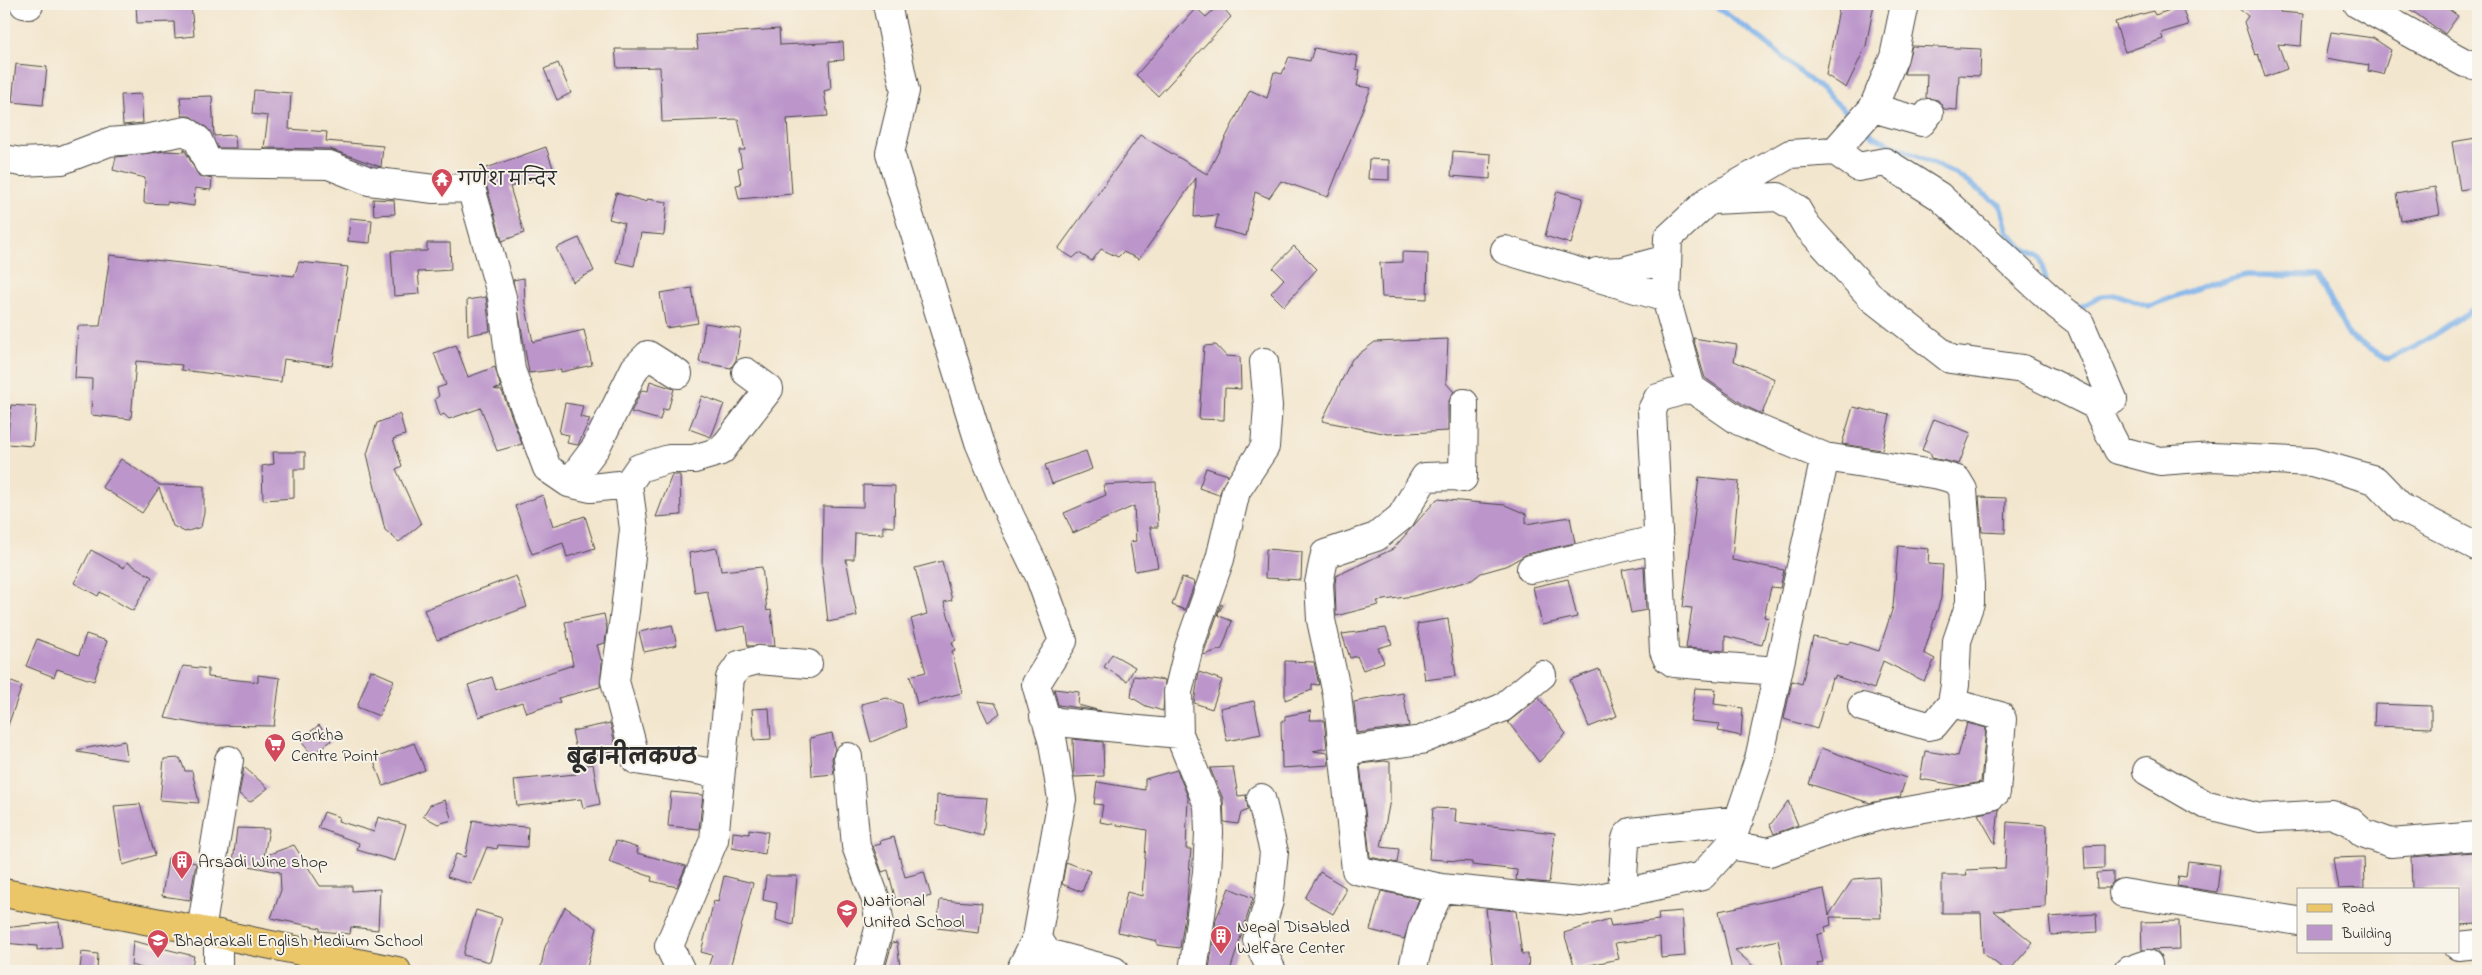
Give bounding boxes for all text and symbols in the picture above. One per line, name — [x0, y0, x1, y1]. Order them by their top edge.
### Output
place label: गणेश मन्दिर — [457, 163, 558, 194]
temple icon: गणेश मन्दिर — [430, 167, 454, 198]
place label: Gorkha Centre Point — [291, 723, 379, 770]
supermarket icon: Gorkha Centre Point — [263, 732, 287, 763]
district label: बूढानीलकण्ठ — [567, 739, 698, 775]
building icon: Arsadi Wine shop — [170, 849, 194, 880]
place label: Arsadi Wine shop — [198, 850, 328, 876]
legend — [2297, 888, 2460, 952]
place label: National United School — [863, 889, 965, 936]
text: Road — [2342, 897, 2375, 919]
school or university icon: National United School — [835, 898, 859, 929]
place label: Nepal Disabled Welfare Center — [1237, 915, 1350, 962]
text: Building — [2341, 923, 2391, 946]
building icon: Nepal Disabled Welfare Center — [1209, 924, 1233, 955]
school or university icon: Bhadrakali English Medium School — [146, 928, 170, 959]
place label: Bhadrakali English Medium School — [173, 929, 423, 956]

